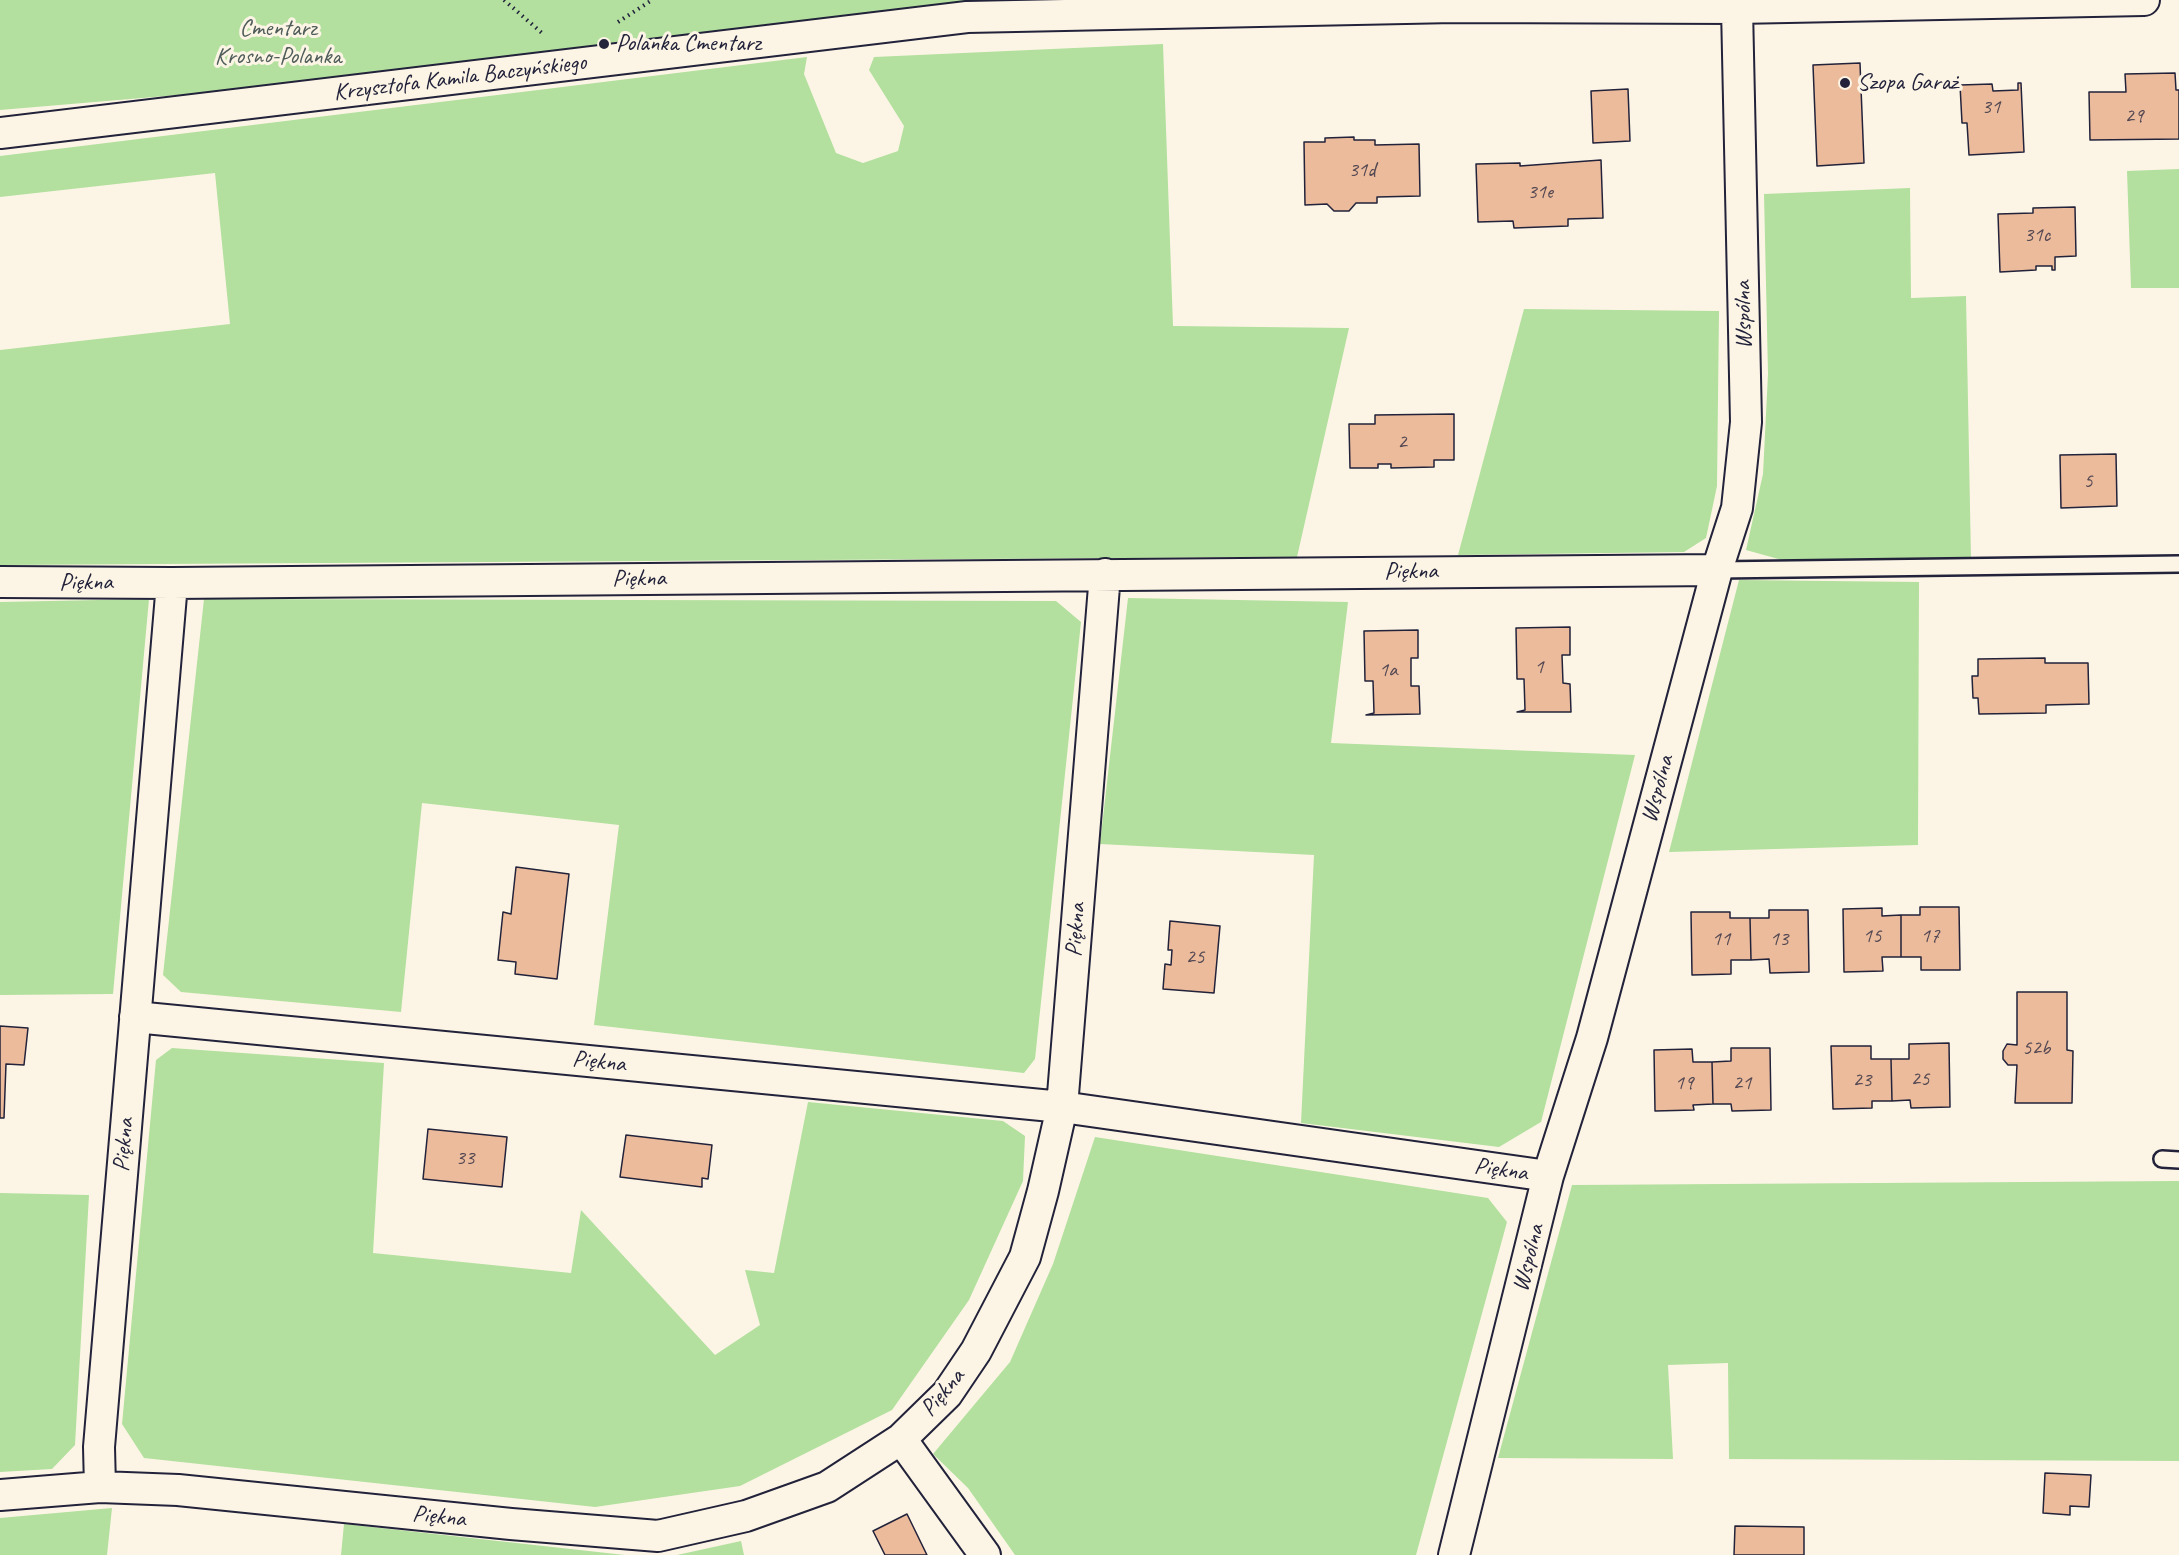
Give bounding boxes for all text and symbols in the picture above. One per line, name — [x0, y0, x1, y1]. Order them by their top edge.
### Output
park label: Cmentarz Krosno-Polanka — [215, 15, 341, 71]
place label: Polanka Cmentarz — [616, 30, 761, 58]
marker: Polanka Cmentarz — [597, 37, 611, 51]
street label: Krzysztofa Kamila Baczyńskiego — [332, 48, 588, 108]
place label: Szopa Garaż — [1857, 69, 1958, 97]
marker: Szopa Garaż — [1838, 76, 1852, 90]
house number: 31 — [1982, 94, 2000, 120]
house number: 29 — [2125, 103, 2143, 129]
house number: 31d — [1348, 157, 1376, 183]
house number: 31e — [1527, 179, 1553, 205]
house number: 31c — [2024, 222, 2050, 248]
street label: Wspólna — [1729, 281, 1759, 349]
house number: 2 — [1397, 429, 1407, 455]
house number: 5 — [2083, 468, 2093, 494]
street label: Piękna — [1384, 558, 1438, 586]
street label: Piękna — [612, 564, 666, 594]
street label: Piękna — [59, 569, 113, 597]
house number: 1 — [1534, 654, 1544, 680]
house number: 1a — [1379, 657, 1397, 683]
street label: Wspólna — [1635, 752, 1681, 826]
street label: Piękna — [1060, 902, 1092, 958]
house number: 15 — [1863, 923, 1881, 949]
house number: 17 — [1921, 923, 1939, 949]
house number: 11 — [1712, 926, 1730, 952]
house number: 13 — [1770, 926, 1788, 952]
house number: 25 — [1186, 944, 1204, 970]
house number: 52b — [2022, 1035, 2050, 1061]
street label: Piękna — [571, 1045, 627, 1079]
house number: 25 — [1911, 1066, 1929, 1092]
house number: 23 — [1853, 1067, 1871, 1093]
house number: 19 — [1675, 1070, 1693, 1096]
house number: 21 — [1733, 1070, 1751, 1096]
street label: Piękna — [107, 1117, 141, 1173]
house number: 33 — [456, 1145, 474, 1171]
street label: Piękna — [1472, 1152, 1530, 1188]
street label: Wspólna — [1507, 1221, 1551, 1295]
street label: Piękna — [915, 1363, 971, 1423]
street label: Piękna — [411, 1500, 467, 1534]

